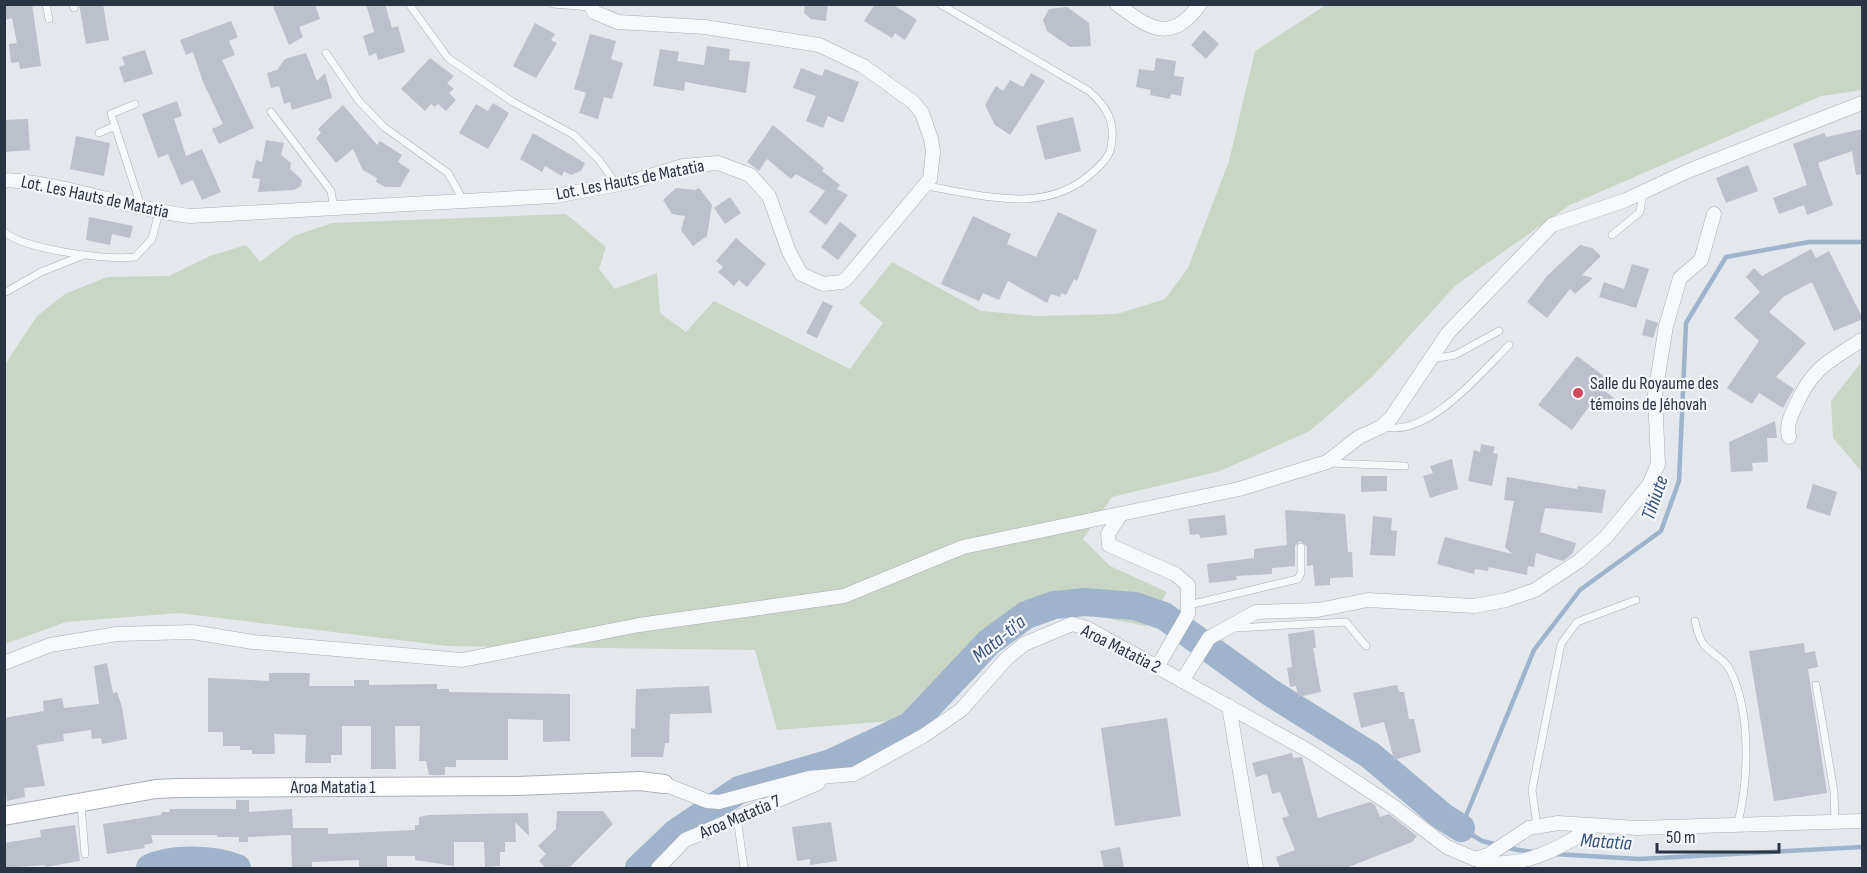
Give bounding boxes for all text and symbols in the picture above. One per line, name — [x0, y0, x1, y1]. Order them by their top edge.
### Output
street label: Lot. Les Hauts de Matatia — [554, 155, 706, 205]
street label: Lot. Les Hauts de Matatia — [19, 171, 171, 223]
place label: Salle du Royaume des témoins de Jéhovah — [1590, 373, 1719, 415]
marker: Salle du Royaume des témoins de Jéhovah — [1571, 386, 1585, 400]
water label: Tihiute — [1636, 472, 1674, 523]
water label: Mata-ti'a — [968, 610, 1030, 668]
street label: Aroa Matatia 2 — [1077, 620, 1164, 678]
street label: Aroa Matatia 1 — [289, 777, 376, 798]
street label: Aroa Matatia 7 — [695, 790, 784, 844]
scale bar — [1657, 816, 1778, 854]
text: 50 m — [1666, 827, 1696, 848]
water label: Matatia — [1580, 828, 1632, 856]

